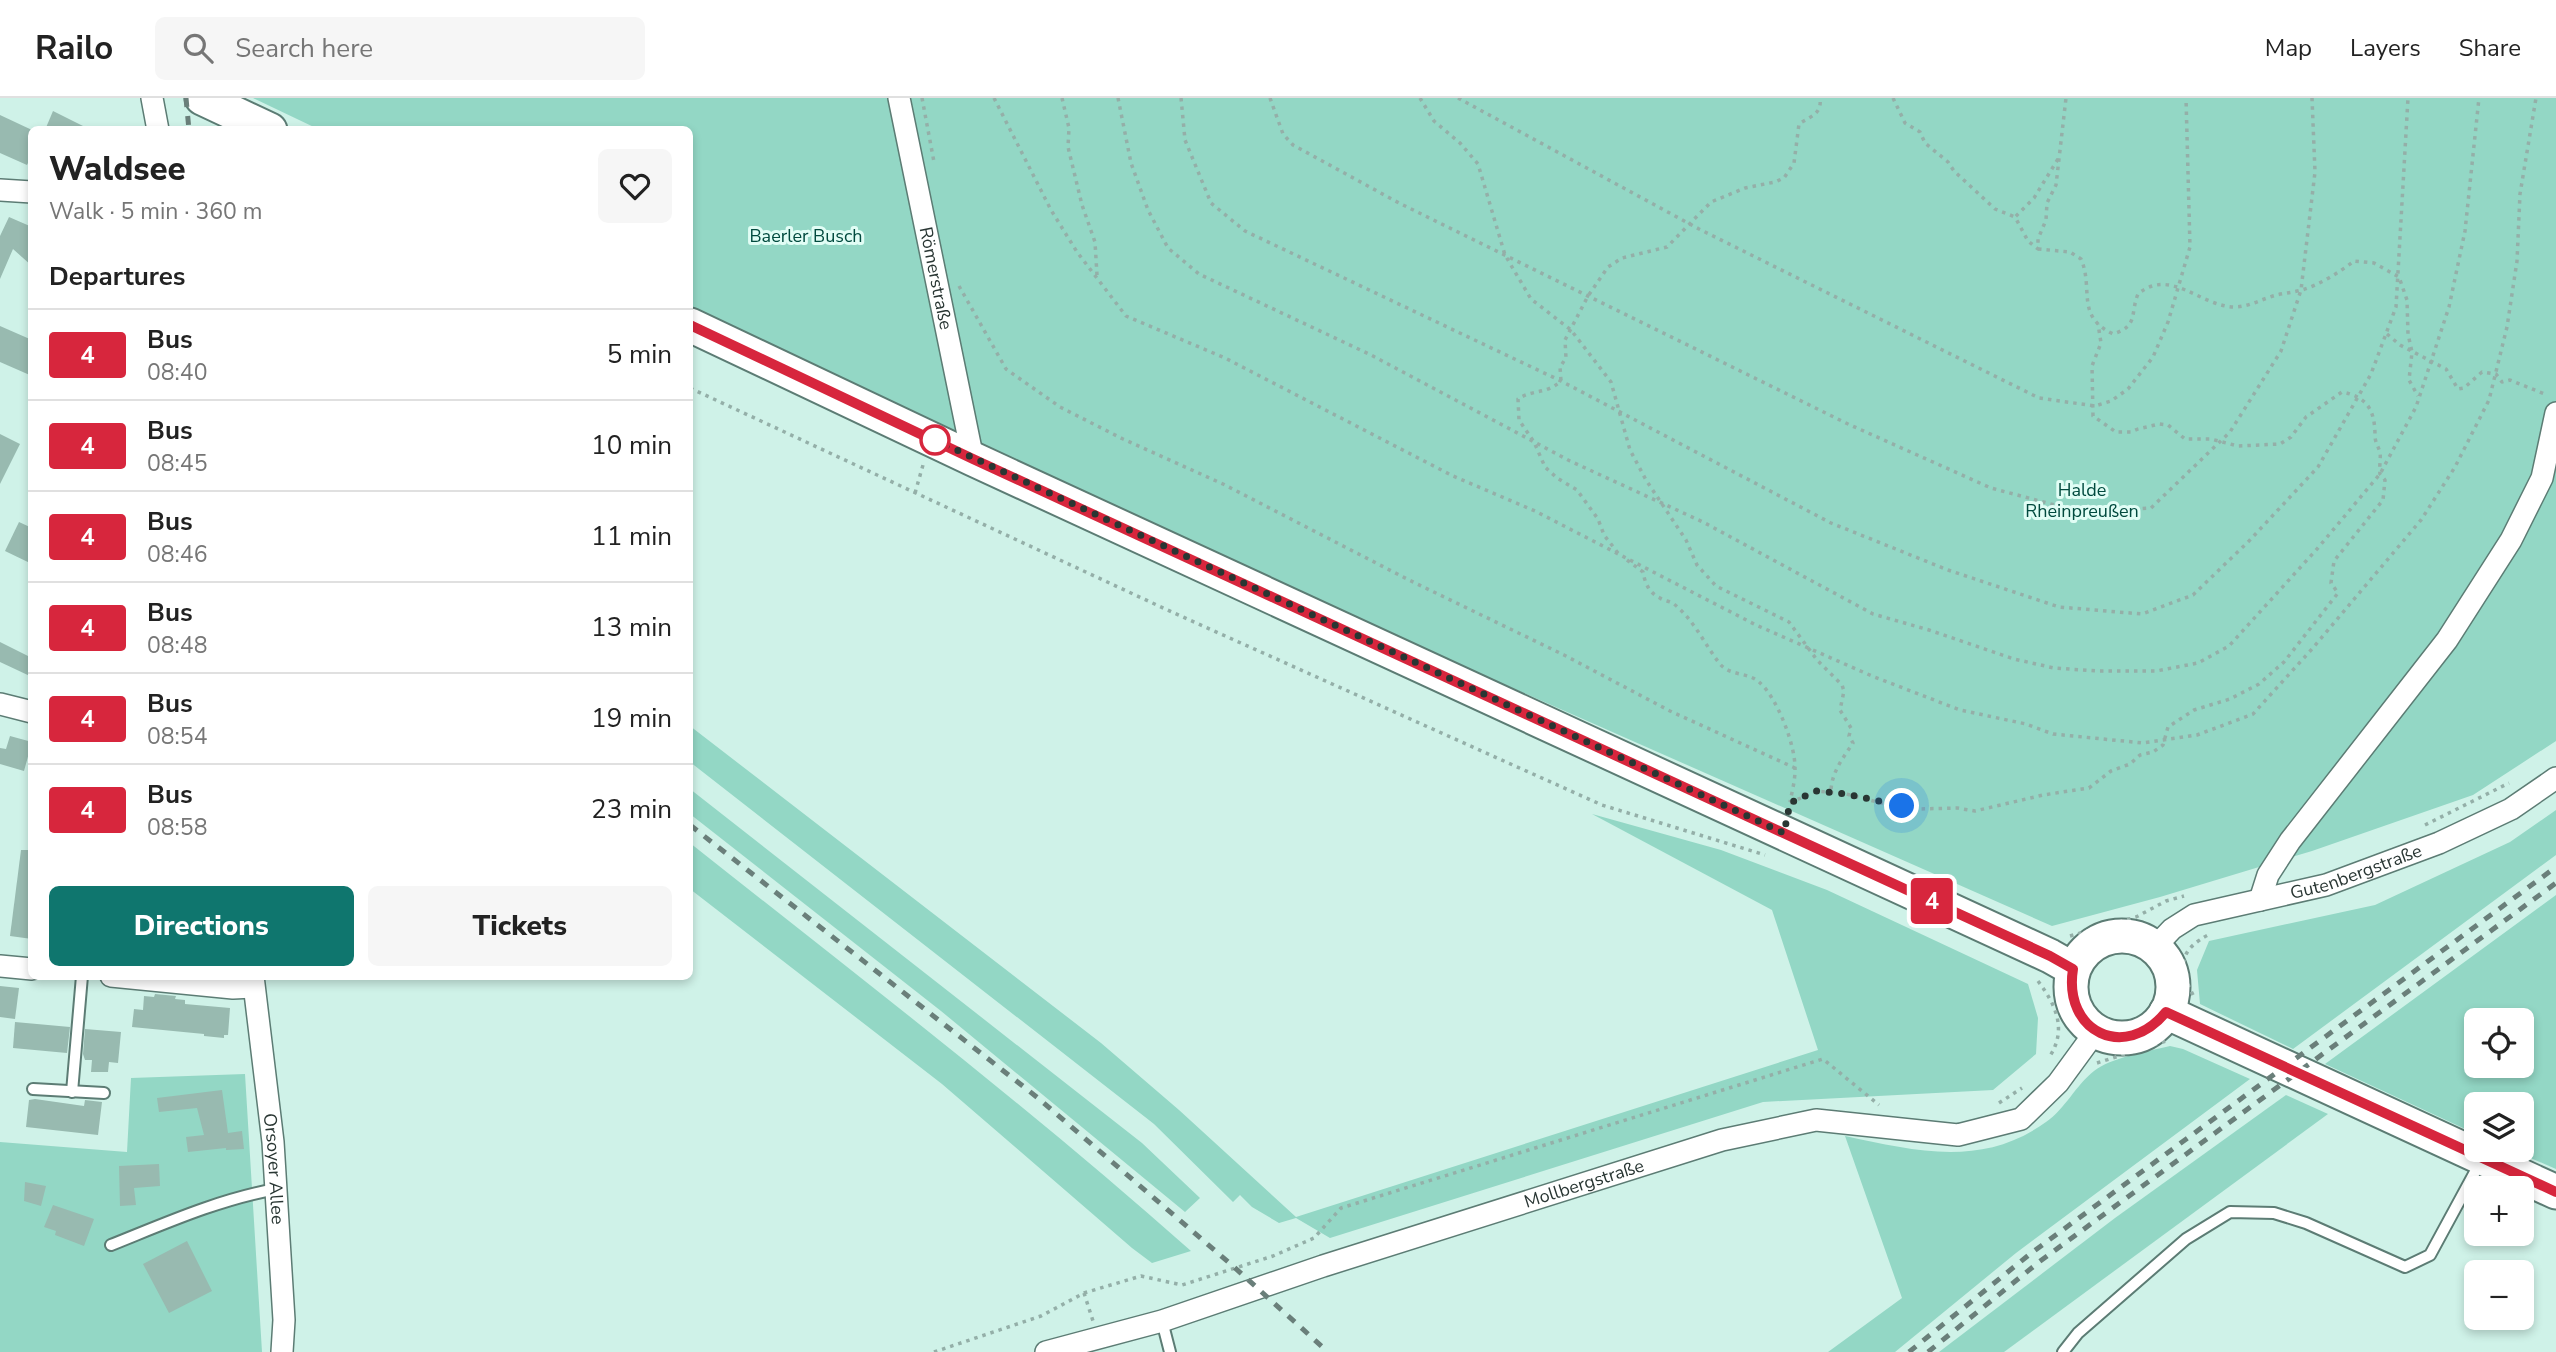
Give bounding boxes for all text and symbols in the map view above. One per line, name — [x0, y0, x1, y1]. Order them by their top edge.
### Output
search box — [155, 17, 645, 80]
text: Railo — [35, 26, 113, 71]
icon: search — [179, 29, 217, 67]
text: Search here — [235, 31, 373, 66]
text: Map — [2265, 32, 2312, 64]
text: Layers — [2350, 32, 2421, 64]
text: Share — [2459, 32, 2521, 64]
text: Waldsee — [49, 147, 186, 192]
button: heart — [598, 149, 672, 223]
text: Walk · 5 min · 360 m — [49, 196, 262, 227]
park label: Baerler Busch — [749, 224, 863, 248]
street label: Römerstraße — [914, 225, 958, 332]
text: Departures — [49, 259, 185, 294]
text: Bus — [147, 322, 193, 357]
text: 5 min — [607, 337, 672, 372]
text: 4 — [80, 339, 95, 371]
text: 08:40 — [147, 357, 207, 388]
text: Bus — [147, 413, 193, 448]
unlabelled marker — [920, 425, 950, 455]
text: 10 min — [591, 428, 672, 463]
text: 4 — [80, 430, 95, 462]
text: 08:45 — [147, 448, 207, 479]
park label: Halde Rheinpreußen — [2025, 478, 2139, 523]
text: Bus — [147, 504, 193, 539]
text: 11 min — [591, 519, 672, 554]
text: 4 — [80, 521, 95, 553]
text: 08:46 — [147, 539, 207, 570]
text: Bus — [147, 595, 193, 630]
text: 13 min — [591, 610, 672, 645]
text: 4 — [80, 612, 95, 644]
text: 08:48 — [147, 630, 207, 661]
text: Bus — [147, 686, 193, 721]
text: 19 min — [591, 701, 672, 736]
text: 4 — [80, 703, 95, 735]
text: 08:54 — [147, 721, 207, 752]
text: Bus — [147, 777, 193, 812]
your location — [1884, 788, 1919, 823]
text: 23 min — [591, 792, 672, 827]
text: 4 — [80, 794, 95, 826]
text: 08:58 — [147, 812, 207, 843]
street label: Gutenbergstraße — [2288, 838, 2425, 905]
line badge: 4 — [1909, 878, 1955, 924]
text: 4 — [1925, 885, 1939, 917]
button: Directions — [49, 886, 354, 966]
button: Tickets — [368, 886, 672, 966]
map controls — [2464, 1008, 2534, 1330]
button: locate — [2464, 1008, 2534, 1078]
button: layers — [2464, 1092, 2534, 1162]
street label: Orsoyer Allee — [258, 1112, 290, 1225]
street label: Mollbergstraße — [1521, 1153, 1647, 1214]
button: + — [2464, 1176, 2534, 1246]
button: − — [2464, 1260, 2534, 1330]

